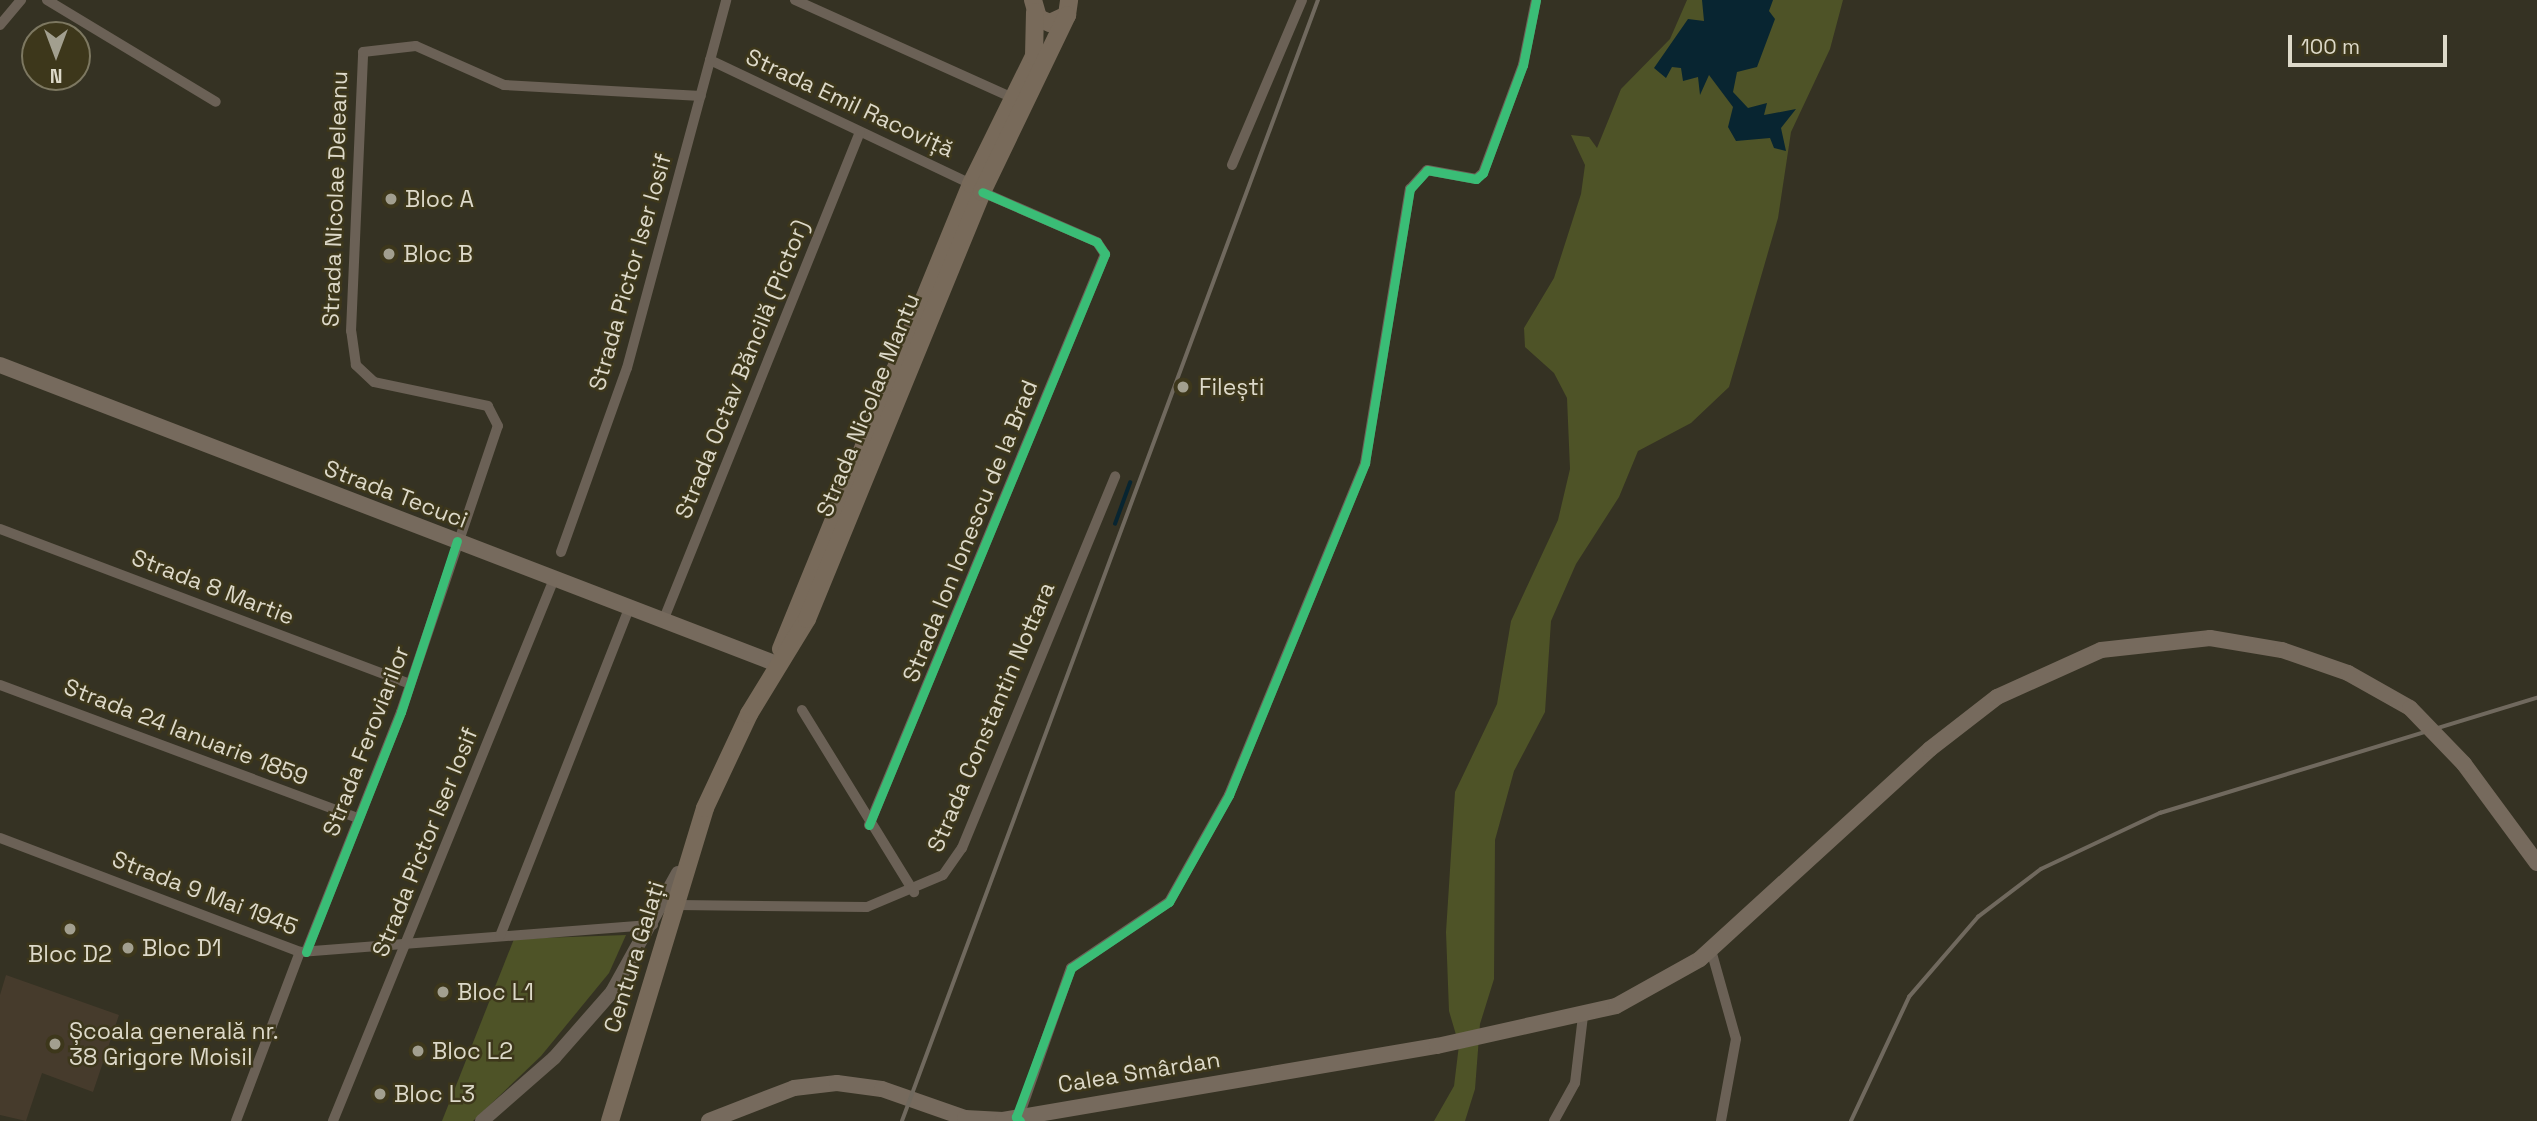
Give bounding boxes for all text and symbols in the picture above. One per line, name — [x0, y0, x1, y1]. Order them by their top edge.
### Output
north arrow — [21, 21, 91, 91]
scale bar — [2292, 21, 2451, 65]
text: 100 m — [2301, 33, 2360, 60]
street label: Strada Emil Racoviță — [742, 43, 958, 163]
text: N — [50, 63, 62, 88]
street label: Strada Nicolae Deleanu — [317, 71, 353, 327]
street label: Strada Pictor Iser Iosif — [583, 150, 677, 394]
place label: Bloc A — [405, 185, 474, 213]
marker: Bloc A — [383, 191, 399, 207]
street label: Strada Octav Băncilă (Pictor) — [669, 216, 815, 522]
place label: Bloc B — [403, 240, 473, 268]
marker: Bloc B — [381, 246, 397, 262]
street label: Strada Nicolae Mantu — [811, 289, 925, 521]
place label: Filești — [1199, 373, 1264, 401]
street label: Strada Ion Ionescu de la Brad — [897, 376, 1043, 686]
marker: Filești — [1173, 377, 1193, 397]
street label: Strada Tecuci — [320, 454, 472, 534]
street label: Strada 8 Martie — [128, 543, 298, 631]
street label: Strada Constantin Nottara — [922, 578, 1060, 856]
street label: Strada Feroviarilor — [317, 642, 415, 840]
street label: Strada 24 Ianuarie 1859 — [60, 673, 312, 791]
street label: Strada Pictor Iser Iosif — [366, 723, 484, 961]
street label: Strada 9 Mai 1945 — [108, 845, 302, 941]
street label: Centura Galați — [598, 878, 670, 1036]
marker: Bloc D2 — [62, 921, 78, 937]
place label: Bloc D1 — [142, 934, 222, 962]
place label: Bloc D2 — [28, 940, 112, 968]
marker: Bloc D1 — [120, 940, 136, 956]
place label: Bloc L1 — [457, 978, 534, 1006]
marker: Bloc L1 — [435, 984, 451, 1000]
place label: Școala generală nr. 38 Grigore Moisil — [69, 1017, 279, 1071]
marker: Școala generală nr. 38 Grigore Moisil — [47, 1036, 63, 1052]
place label: Bloc L2 — [432, 1037, 513, 1065]
marker: Bloc L2 — [410, 1043, 426, 1059]
street label: Calea Smârdan — [1056, 1046, 1222, 1098]
place label: Bloc L3 — [394, 1080, 475, 1108]
marker: Bloc L3 — [372, 1086, 388, 1102]

